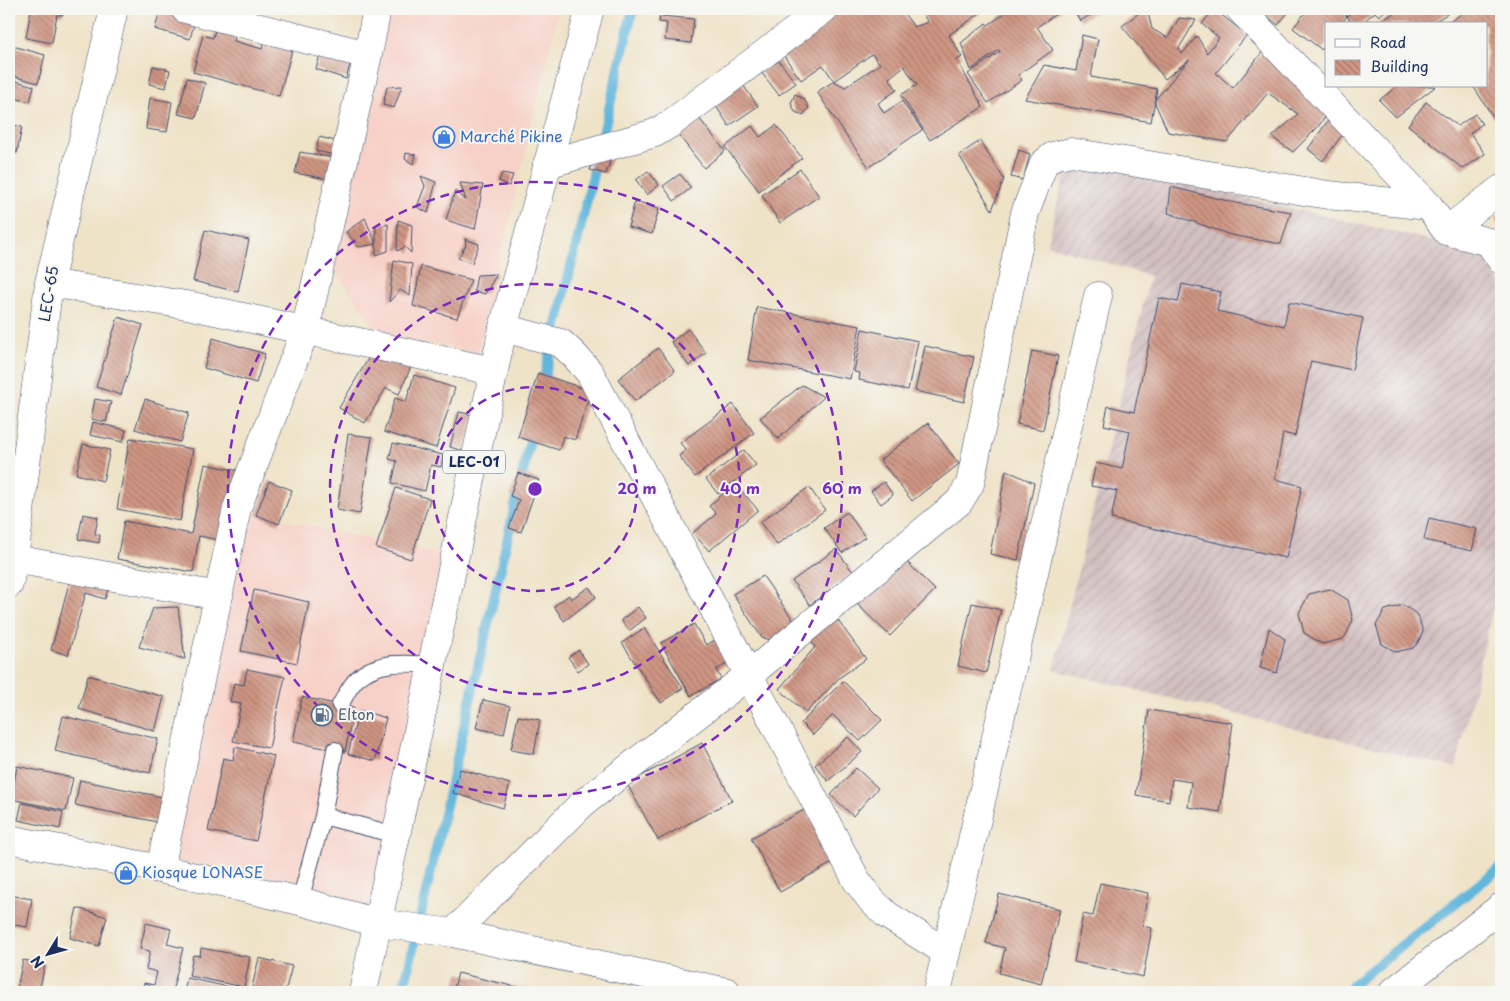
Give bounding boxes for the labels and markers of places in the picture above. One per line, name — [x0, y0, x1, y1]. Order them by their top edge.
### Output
place label: Marché Pikine — [460, 124, 563, 147]
shop icon: Marché Pikine — [432, 125, 456, 149]
centre of rings — [526, 480, 544, 498]
place label: Elton — [338, 702, 375, 725]
fuel station icon: Elton — [310, 703, 334, 727]
place label: Kiosque LONASE — [142, 860, 263, 883]
shop icon: Kiosque LONASE — [114, 861, 138, 885]

